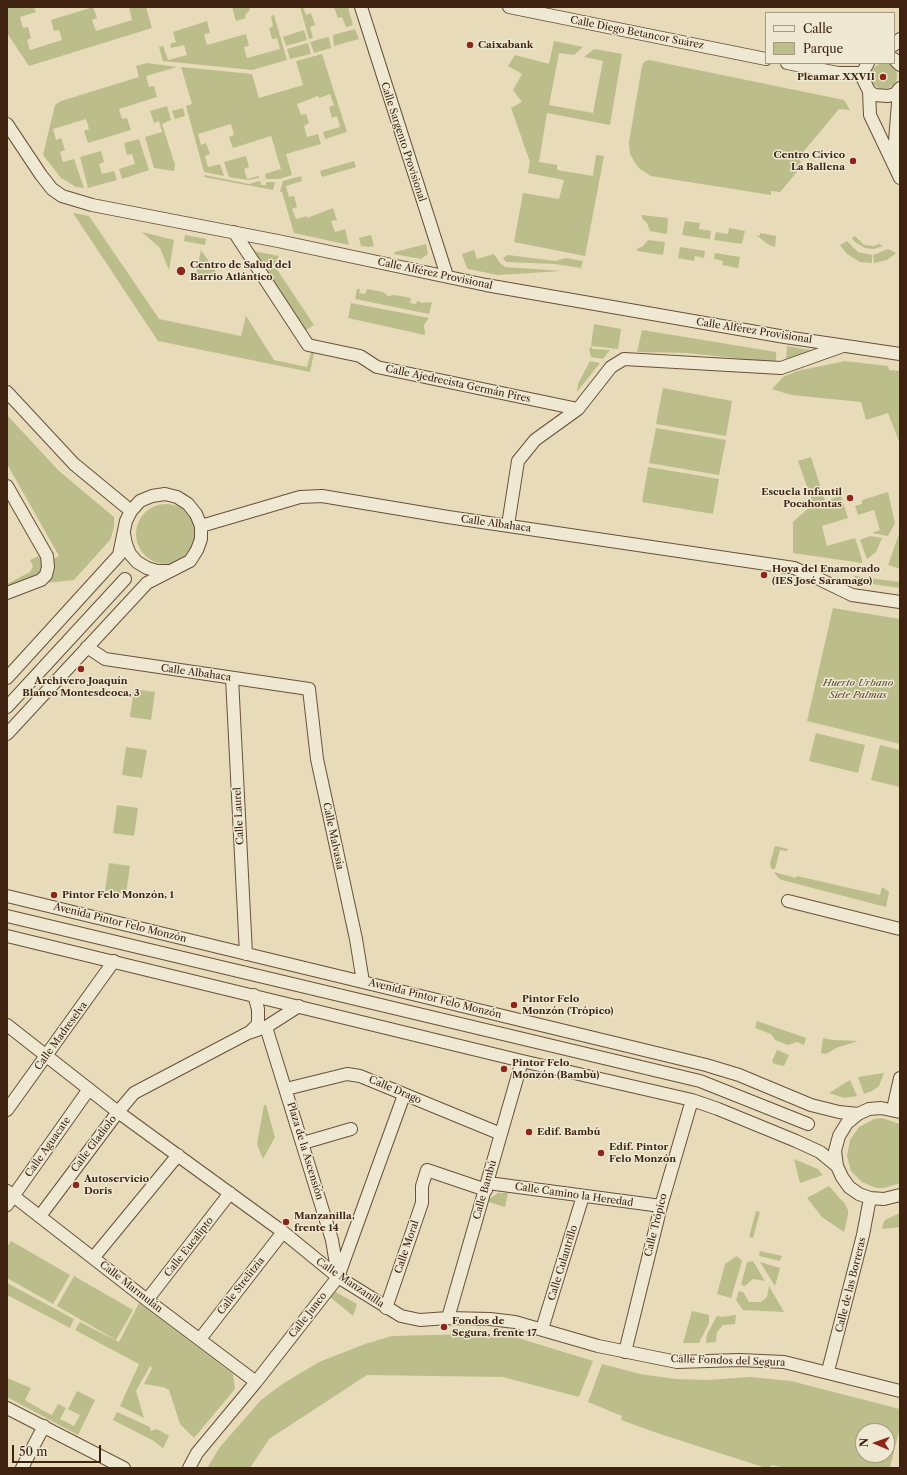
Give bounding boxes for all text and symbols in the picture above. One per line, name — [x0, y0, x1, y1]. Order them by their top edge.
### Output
legend — [765, 12, 895, 64]
street label: Calle Diego Betancor Suárez — [569, 14, 705, 52]
text: Calle — [803, 21, 832, 36]
place label: Caixabank — [478, 39, 533, 51]
marker: Caixabank — [465, 40, 475, 50]
text: Parque — [803, 41, 843, 56]
place label: Pleamar XXVII — [797, 71, 875, 83]
marker: Pleamar XXVII — [878, 72, 888, 82]
street label: Calle Sargento Provisional — [378, 81, 428, 203]
place label: Centro Cívico La Ballena — [773, 149, 845, 172]
marker: Centro Cívico La Ballena — [848, 156, 858, 166]
street label: Calle Alférez Provisional — [376, 256, 494, 292]
place label: Centro de Salud del Barrio Atlántico — [190, 259, 291, 282]
marker: Centro de Salud del Barrio Atlántico — [175, 265, 187, 277]
street label: Calle Alférez Provisional — [695, 316, 813, 346]
street label: Calle Ajedrecista Germán Pires — [384, 363, 532, 405]
place label: Escuela Infantil Pocahontas — [761, 486, 842, 510]
marker: Escuela Infantil Pocahontas — [845, 493, 855, 503]
street label: Calle Albahaca — [460, 513, 532, 535]
place label: Hoya del Enamorado (IES José Saramago) — [772, 563, 880, 586]
marker: Hoya del Enamorado (IES José Saramago) — [759, 570, 769, 580]
street label: Calle Albahaca — [160, 662, 232, 684]
marker: Archivero Joaquín Blanco Montesdeoca, 3 — [76, 664, 86, 674]
place label: Archivero Joaquín Blanco Montesdeoca, 3 — [22, 675, 140, 698]
park label: Huerto Urbano Siete Palmas — [823, 677, 893, 700]
street label: Calle Laurel — [231, 787, 247, 845]
street label: Calle Malvasía — [320, 801, 346, 871]
place label: Pintor Felo Monzón, 1 — [62, 889, 174, 901]
marker: Pintor Felo Monzón, 1 — [49, 890, 59, 900]
street label: Avenida Pintor Felo Monzón — [52, 901, 188, 945]
street label: Avenida Pintor Felo Monzón — [367, 977, 503, 1021]
place label: Pintor Felo Monzón (Trópico) — [522, 993, 613, 1016]
street label: Calle Madreselva — [32, 1000, 90, 1072]
marker: Pintor Felo Monzón (Trópico) — [509, 1000, 519, 1010]
place label: Pintor Felo Monzón (Bambú) — [512, 1057, 599, 1080]
marker: Pintor Felo Monzón (Bambú) — [499, 1064, 509, 1074]
street label: Calle Drago — [367, 1074, 423, 1106]
street label: Plaza de la Ascensión — [284, 1101, 326, 1201]
street label: Calle Gladiolo — [69, 1113, 119, 1175]
street label: Calle Aguacate — [23, 1115, 73, 1179]
place label: Edif. Bambú — [537, 1126, 600, 1138]
marker: Edif. Bambú — [524, 1127, 534, 1137]
place label: Edif. Pintor Felo Monzón — [609, 1141, 676, 1164]
marker: Edif. Pintor Felo Monzón — [596, 1148, 606, 1158]
street label: Calle Bambú — [471, 1159, 499, 1221]
place label: Autoservicio Doris — [84, 1173, 149, 1196]
marker: Autoservicio Doris — [71, 1180, 81, 1190]
street label: Calle Camino la Heredad — [514, 1181, 634, 1209]
street label: Calle Trópico — [642, 1192, 670, 1258]
place label: Manzanilla, frente 14 — [294, 1210, 355, 1234]
street label: Calle Eucalipto — [162, 1215, 216, 1279]
marker: Manzanilla, frente 14 — [281, 1217, 291, 1227]
street label: Calle Moral — [392, 1219, 422, 1275]
street label: Calle Culantrillo — [546, 1224, 580, 1302]
street label: Calle de las Borreras — [833, 1236, 869, 1334]
street label: Calle Strelitzia — [215, 1255, 267, 1317]
street label: Calle Manzanilla — [314, 1256, 386, 1310]
street label: Calle Marmulán — [97, 1259, 165, 1315]
street label: Calle Junco — [287, 1290, 329, 1340]
place label: Fondos de Segura, frente 17 — [452, 1315, 537, 1338]
marker: Fondos de Segura, frente 17 — [439, 1322, 449, 1332]
street label: Calle Fondos del Segura — [670, 1353, 786, 1369]
north arrow — [855, 1423, 895, 1463]
scale bar — [14, 1437, 103, 1463]
text: N — [857, 1438, 871, 1448]
text: 50 m — [19, 1444, 48, 1459]

